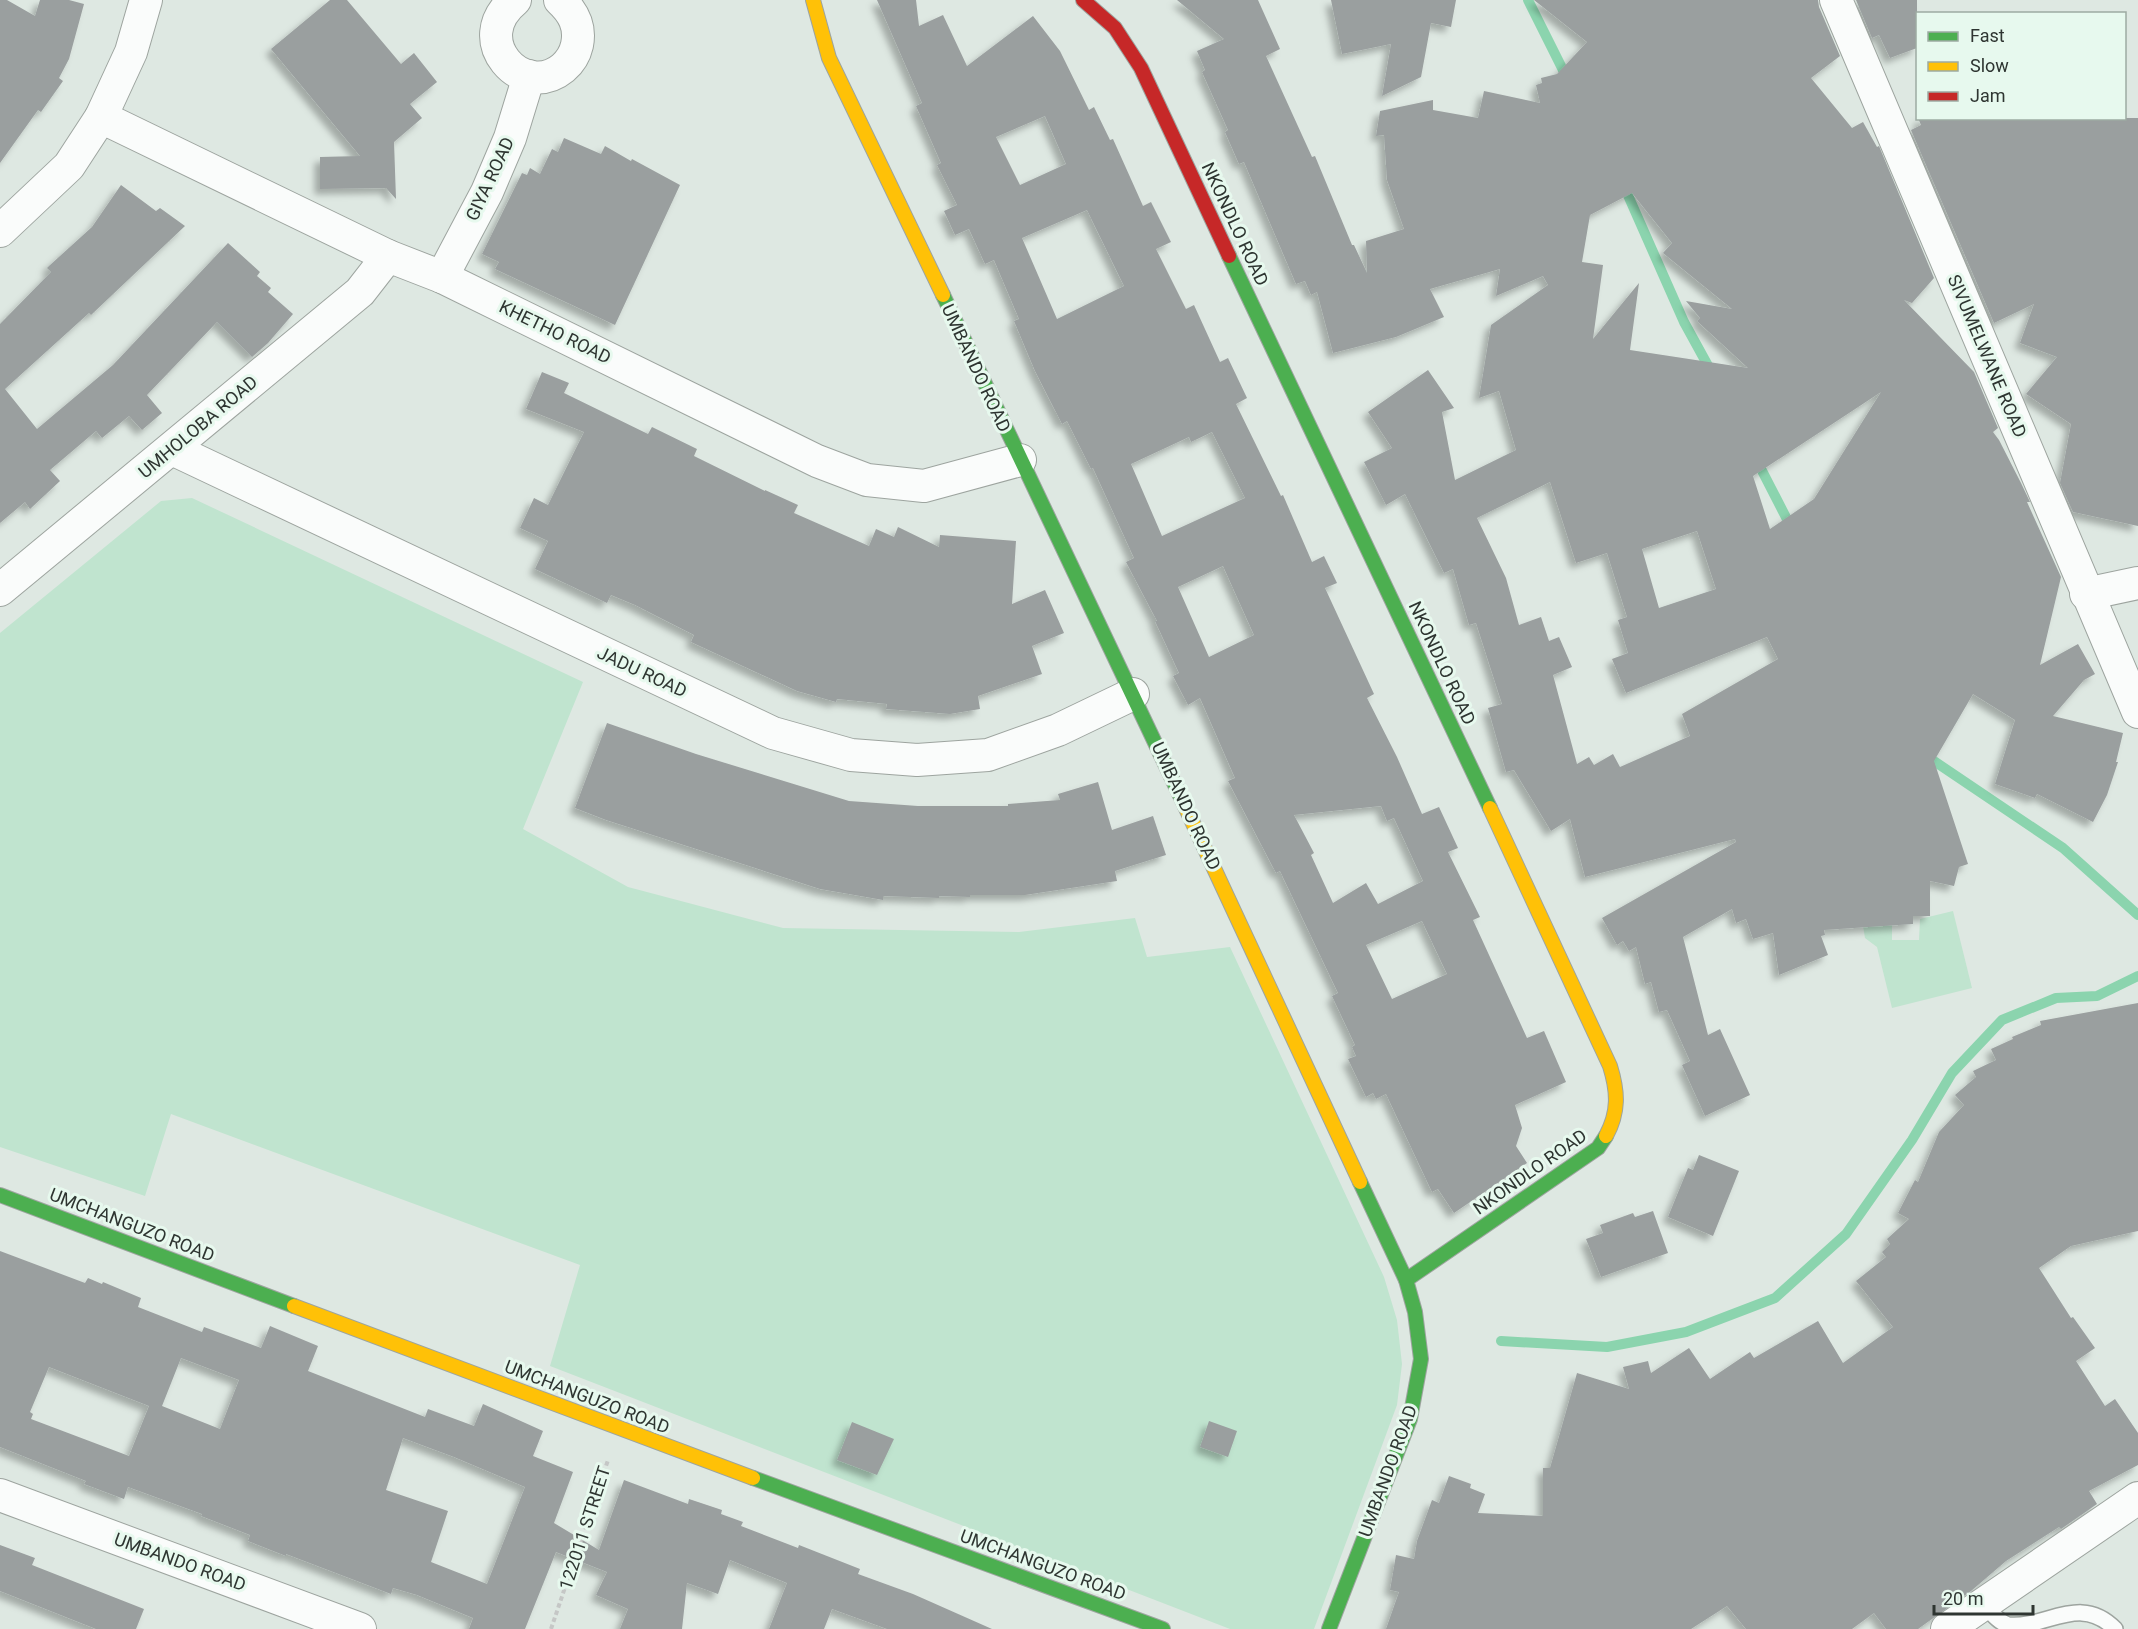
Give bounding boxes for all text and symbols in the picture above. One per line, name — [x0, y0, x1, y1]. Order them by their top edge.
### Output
legend — [1916, 12, 2126, 120]
text: Fast — [1970, 25, 2005, 46]
text: Slow — [1970, 55, 2009, 76]
text: Jam — [1970, 85, 2006, 106]
street label: GIYA ROAD — [461, 134, 518, 224]
street label: NKONDLO ROAD — [1198, 159, 1273, 289]
street label: SIVUMELWANE ROAD — [1944, 271, 2031, 440]
street label: KHETHO ROAD — [496, 295, 615, 368]
street label: UMBANDO ROAD — [938, 300, 1015, 435]
street label: UMHOLOBA ROAD — [134, 371, 261, 482]
street label: NKONDLO ROAD — [1405, 598, 1480, 728]
street label: JADU ROAD — [594, 642, 690, 701]
street label: UMBANDO ROAD — [1148, 738, 1225, 873]
street label: NKONDLO ROAD — [1469, 1125, 1591, 1219]
street label: UMCHANGUZO ROAD — [47, 1183, 218, 1266]
street label: UMCHANGUZO ROAD — [502, 1355, 673, 1438]
street label: UMBANDO ROAD — [1354, 1402, 1421, 1540]
street label: 122011 STREET — [555, 1463, 615, 1592]
street label: UMCHANGUZO ROAD — [957, 1525, 1129, 1604]
street label: UMBANDO ROAD — [111, 1528, 249, 1595]
scale bar — [1934, 1578, 2033, 1616]
text: 20 m — [1943, 1588, 1983, 1609]

